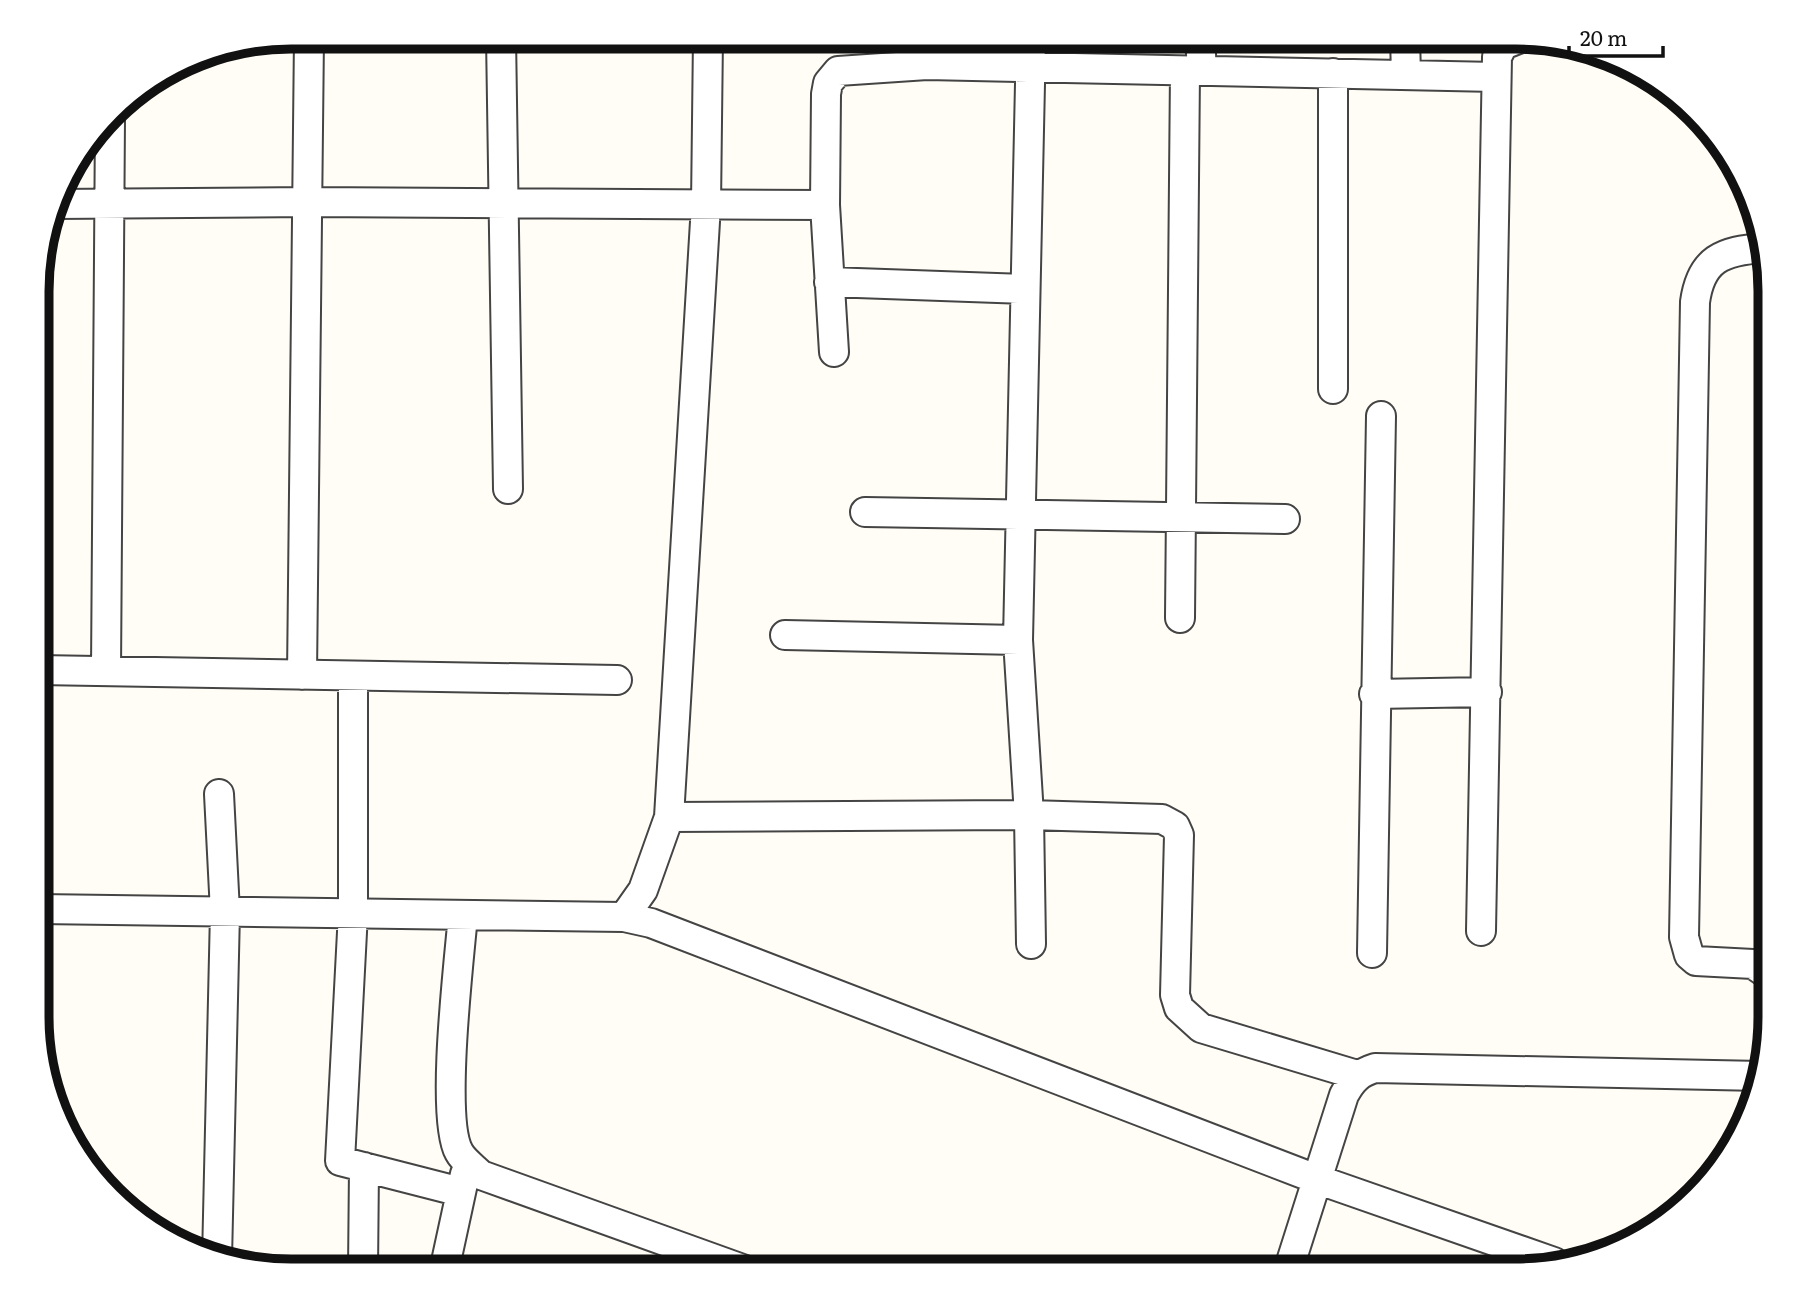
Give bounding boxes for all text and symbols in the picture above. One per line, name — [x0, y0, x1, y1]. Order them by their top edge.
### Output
scale bar — [1569, 14, 1664, 58]
text: 20 m — [1580, 21, 1627, 52]

